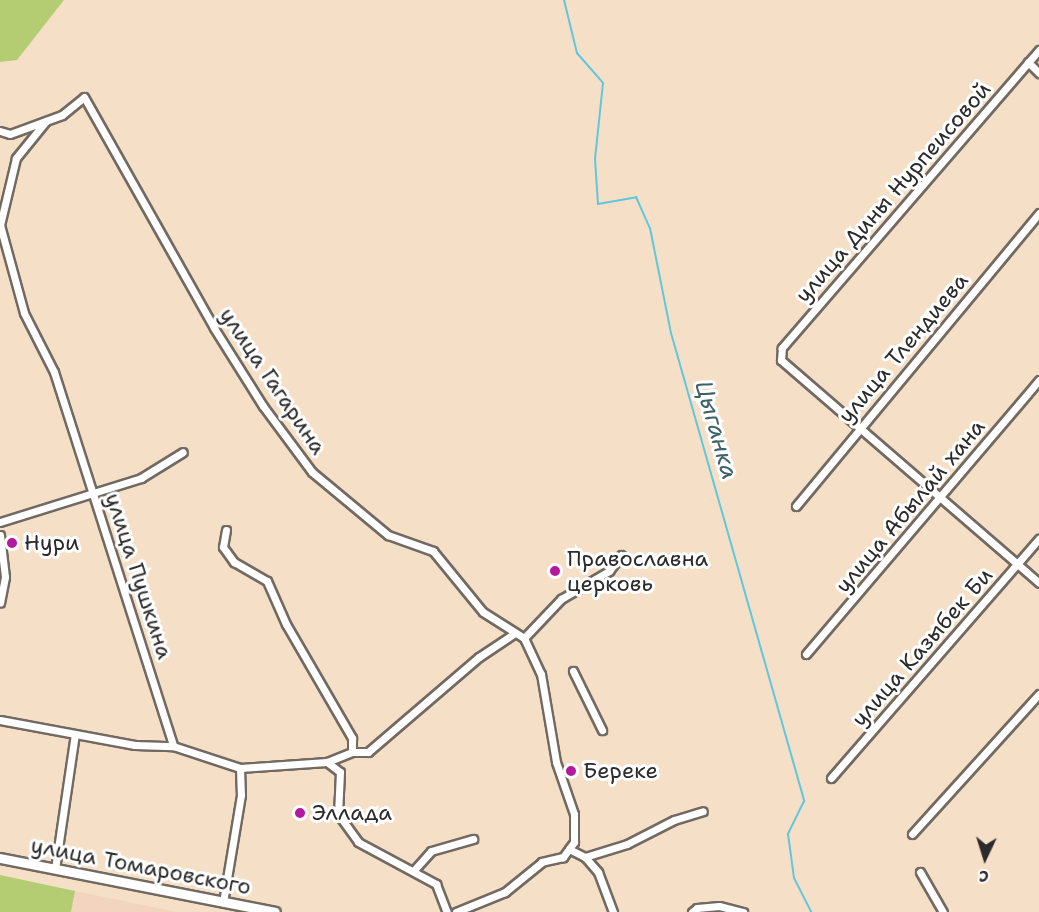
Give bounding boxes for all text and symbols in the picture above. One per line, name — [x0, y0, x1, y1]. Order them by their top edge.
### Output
street label: улица Дины Нурпеисовой — [790, 76, 996, 308]
street label: улица Тлендиева — [833, 268, 973, 428]
street label: улица Гагарина — [214, 303, 332, 459]
water label: Цыганка — [688, 377, 744, 483]
street label: улица Абылай хана — [830, 414, 990, 598]
street label: улица Пушкина — [100, 490, 178, 662]
place label: Нури — [24, 530, 79, 556]
marker: Нури — [5, 536, 19, 550]
place label: Православна церковь — [567, 545, 708, 596]
street label: улица Казыбек Би — [846, 562, 998, 732]
marker: Православна церковь — [548, 564, 562, 578]
place label: Береке — [583, 758, 658, 784]
marker: Береке — [564, 764, 578, 778]
place label: Эллада — [312, 800, 392, 826]
marker: Эллада — [293, 806, 307, 820]
north arrow — [955, 828, 1015, 888]
street label: улица Томаровского — [29, 832, 253, 900]
text: С — [978, 866, 989, 887]

